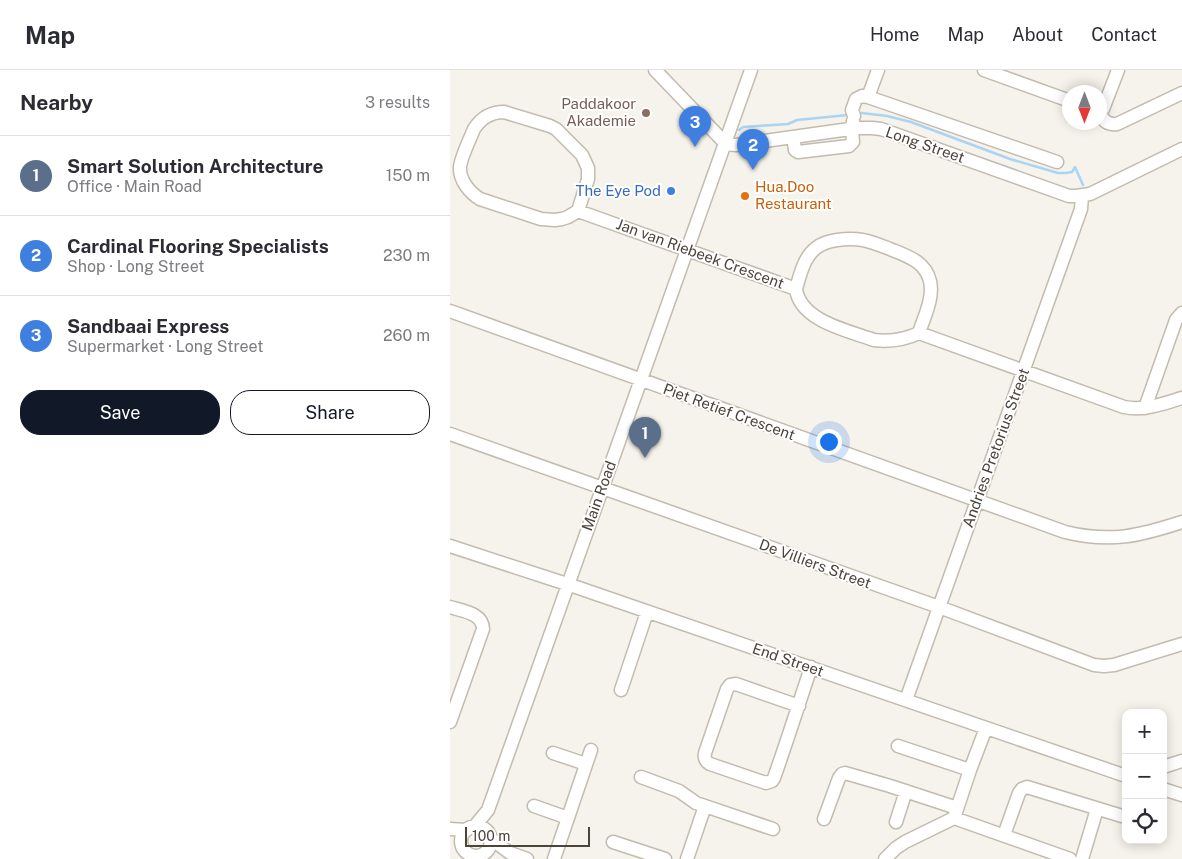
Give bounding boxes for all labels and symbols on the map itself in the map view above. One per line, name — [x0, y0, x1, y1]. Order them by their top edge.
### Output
north arrow — [1062, 85, 1107, 130]
place label: Paddakoor Akademie — [561, 95, 636, 129]
pin: 3 — [679, 106, 711, 147]
marker: Paddakoor Akademie — [640, 107, 652, 119]
street label: Long Street — [883, 123, 967, 166]
pin: 2 — [737, 129, 769, 170]
place label: Hua.Doo Restaurant — [755, 178, 832, 212]
place label: The Eye Pod — [576, 182, 661, 199]
marker: The Eye Pod — [665, 185, 677, 197]
marker: Hua.Doo Restaurant — [739, 190, 751, 202]
street label: Jan van Riebeek Crescent — [614, 215, 787, 292]
street label: Andries Pretorius Street — [959, 366, 1032, 530]
street label: Piet Retief Crescent — [661, 380, 798, 443]
pin: 1 — [629, 417, 661, 458]
your location — [816, 429, 842, 455]
street label: Main Road — [578, 459, 619, 533]
street label: De Villiers Street — [757, 535, 874, 592]
street label: End Street — [750, 639, 826, 680]
scale bar — [465, 824, 590, 847]

